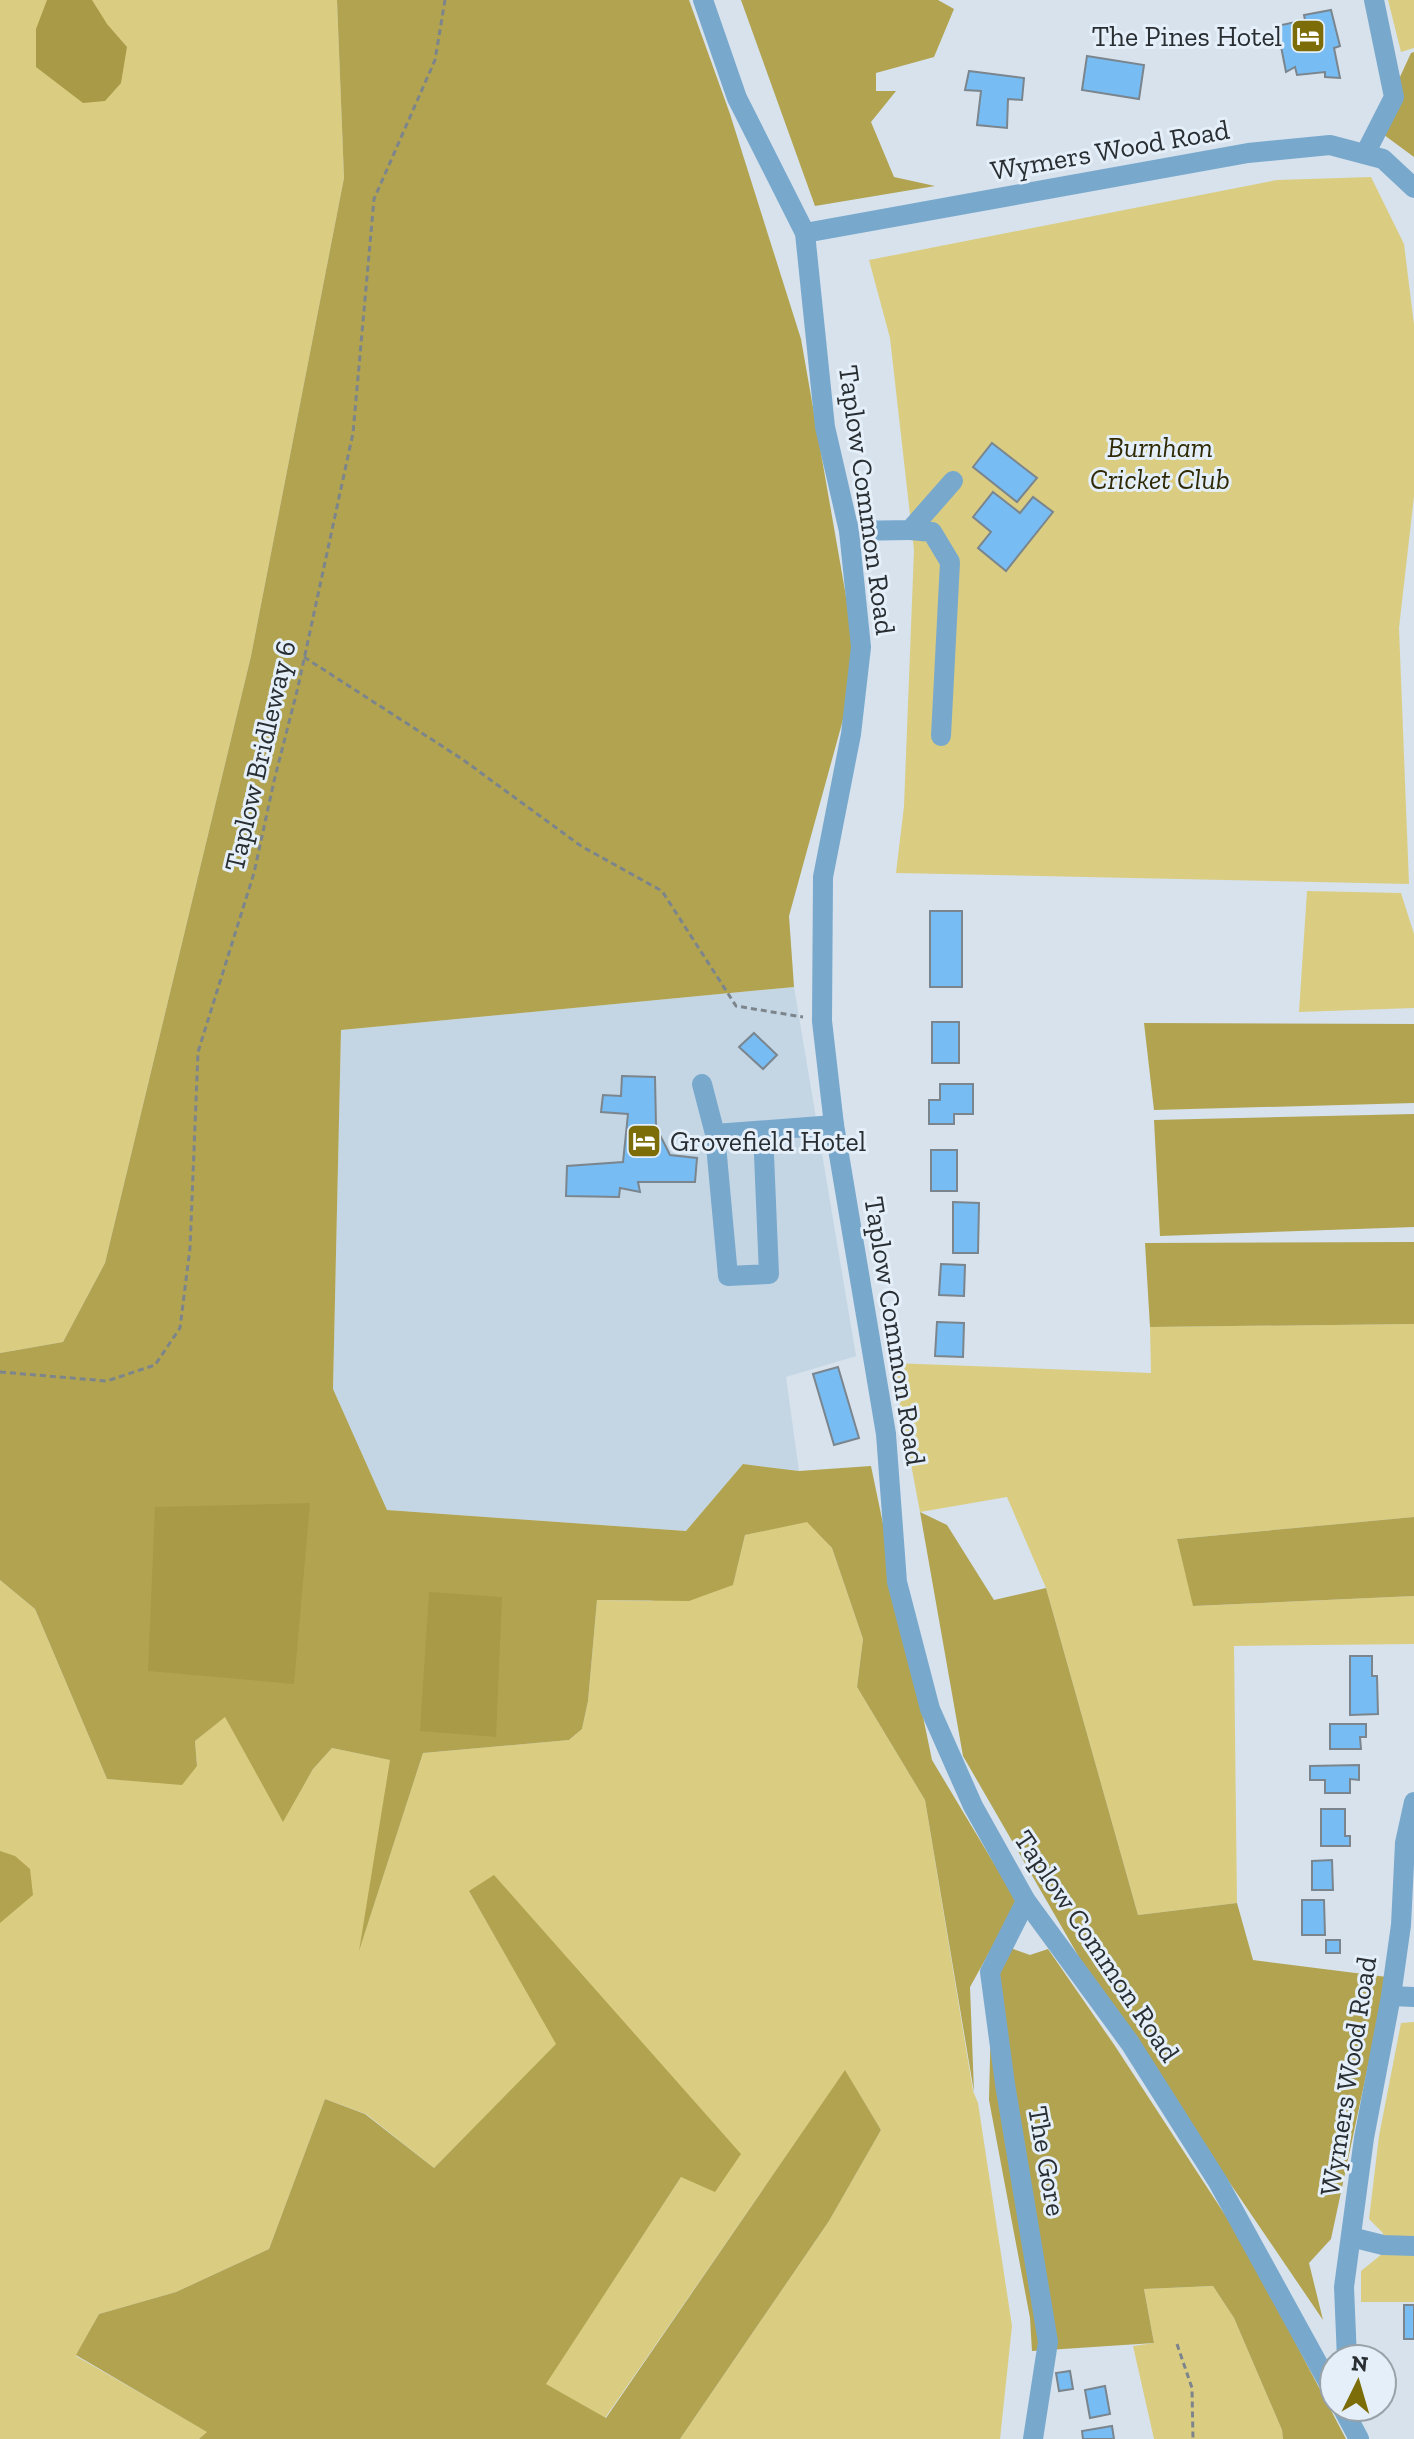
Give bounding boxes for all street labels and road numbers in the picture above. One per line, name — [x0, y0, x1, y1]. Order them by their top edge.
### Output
street label: Wymers Wood Road — [988, 113, 1232, 187]
street label: Taplow Common Road — [832, 363, 902, 637]
street label: Taplow Bridleway 6 — [217, 637, 303, 875]
street label: Taplow Common Road — [857, 1194, 933, 1468]
street label: Taplow Common Road — [1007, 1824, 1187, 2068]
street label: Wymers Wood Road — [1313, 1954, 1383, 2198]
street label: The Gore — [1021, 2103, 1073, 2219]

